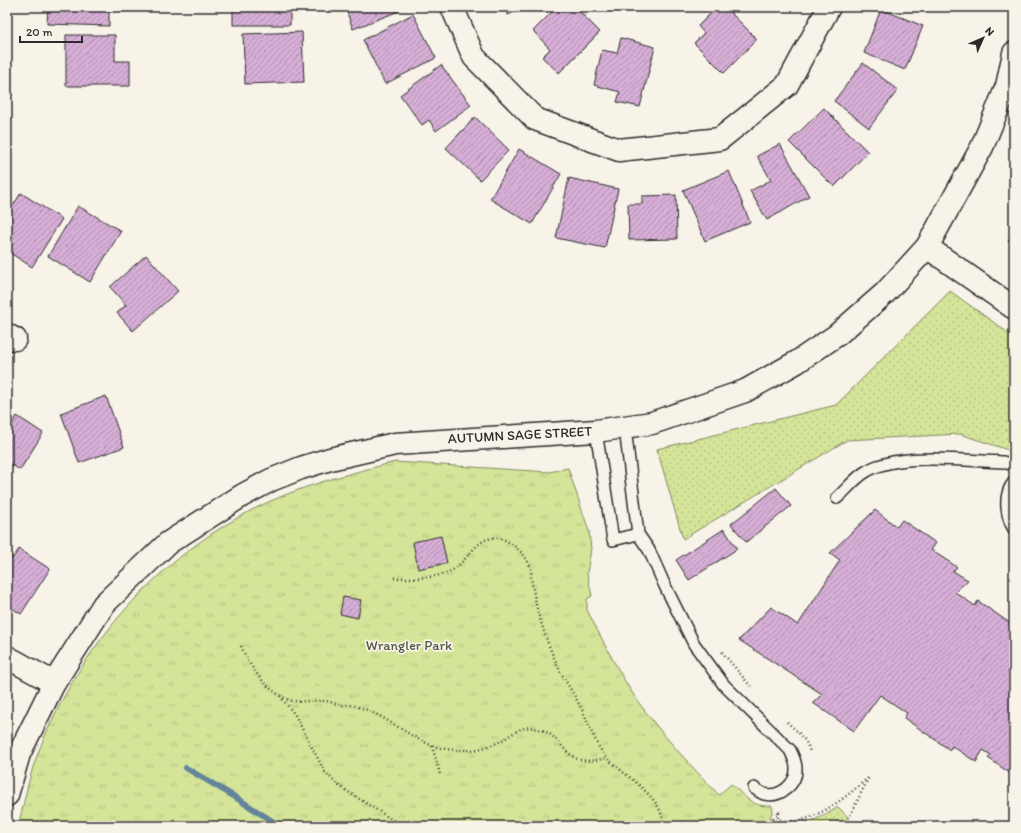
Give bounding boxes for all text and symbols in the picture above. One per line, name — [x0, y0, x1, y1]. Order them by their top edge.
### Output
scale bar — [20, 18, 82, 44]
north arrow — [963, 18, 1003, 58]
text: N — [982, 24, 997, 39]
text: 20 m — [26, 25, 53, 39]
street label: AUTUMN SAGE STREET — [447, 423, 593, 447]
park label: Wrangler Park — [366, 637, 453, 654]

